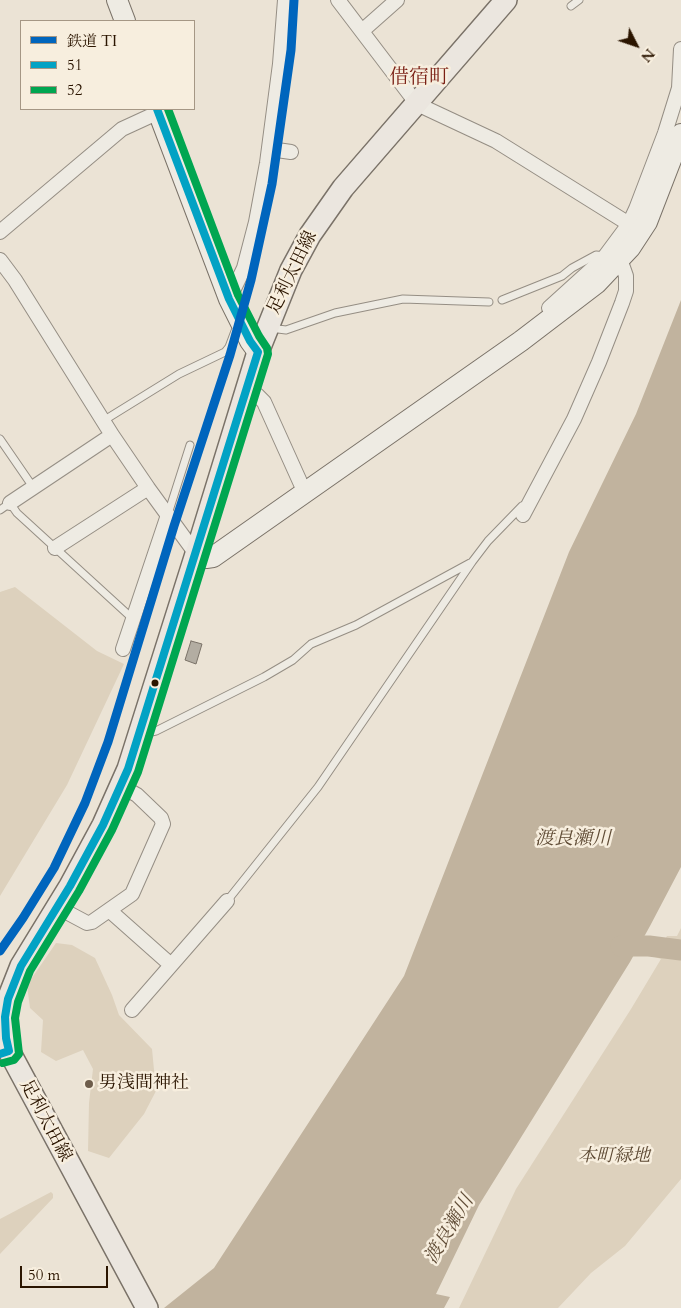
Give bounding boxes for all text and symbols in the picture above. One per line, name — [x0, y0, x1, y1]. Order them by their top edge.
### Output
legend — [20, 20, 195, 110]
north arrow — [611, 20, 661, 70]
text: 鉄道 TI — [67, 31, 117, 51]
text: N — [637, 44, 659, 66]
text: 51 — [67, 55, 82, 75]
district label: 借宿町 — [389, 66, 449, 90]
text: 52 — [67, 80, 82, 100]
street label: 足利太田線 — [264, 228, 322, 318]
unlabelled marker — [150, 678, 160, 688]
water label: 渡良瀬川 — [535, 829, 611, 851]
place label: 男浅間神社 — [99, 1073, 189, 1095]
street label: 足利太田線 — [14, 1076, 76, 1166]
marker: 男浅間神社 — [83, 1078, 95, 1090]
park label: 本町緑地 — [578, 1146, 650, 1168]
water label: 渡良瀬川 — [421, 1192, 479, 1268]
scale bar — [22, 1256, 110, 1288]
text: 50 m — [28, 1265, 60, 1285]

